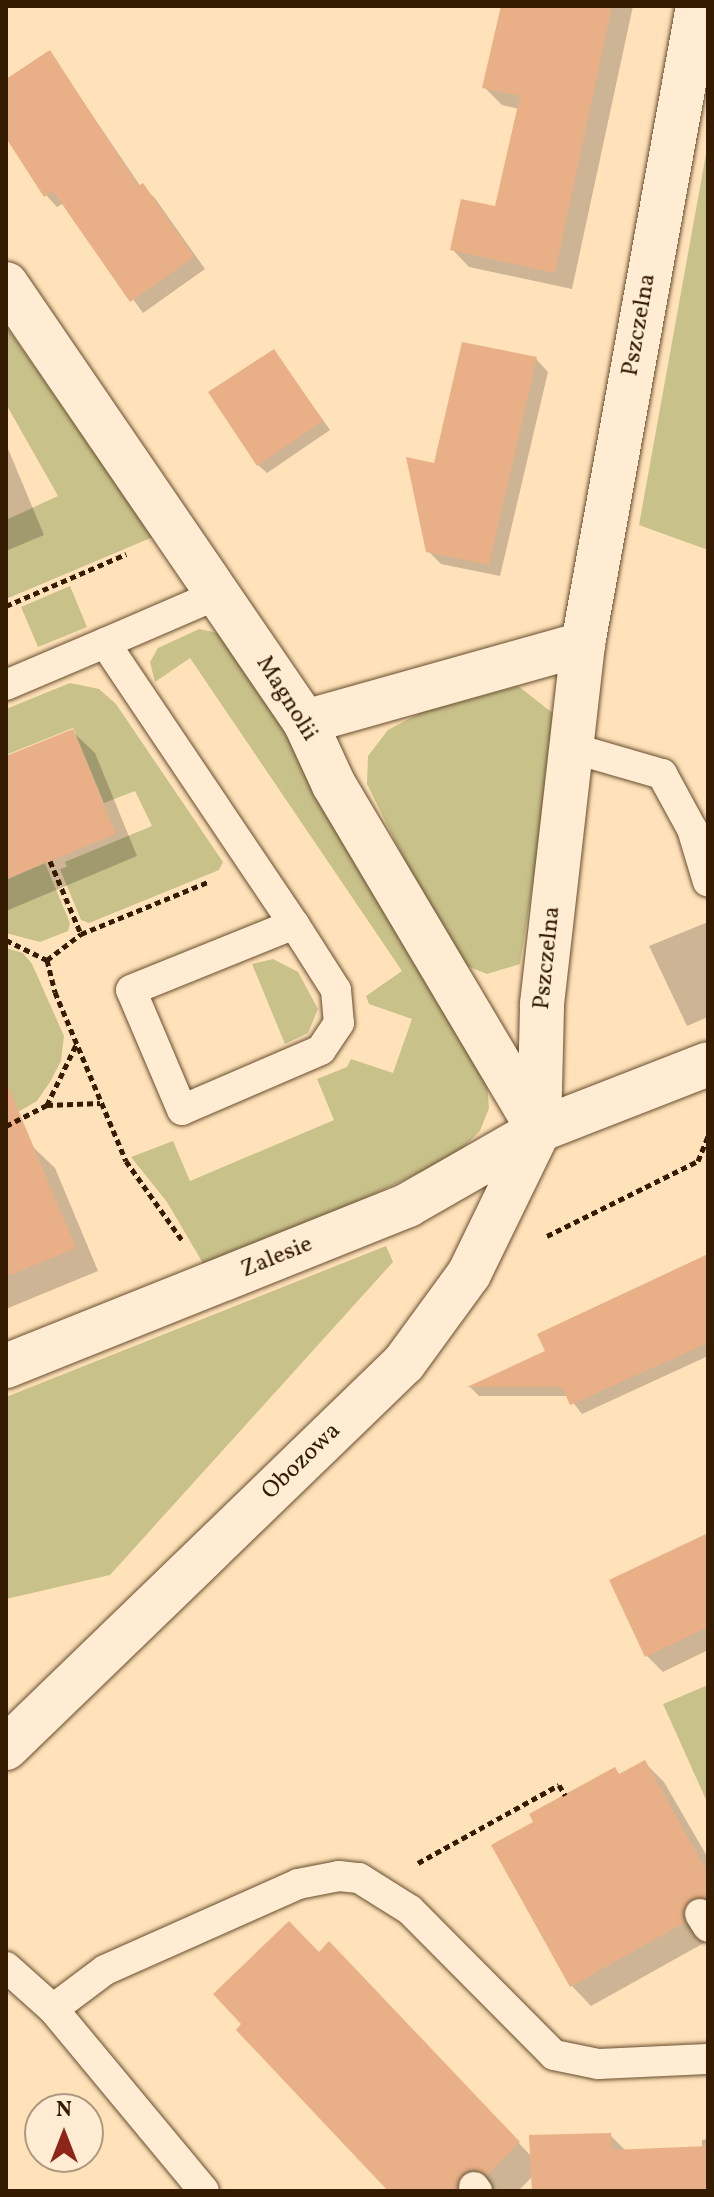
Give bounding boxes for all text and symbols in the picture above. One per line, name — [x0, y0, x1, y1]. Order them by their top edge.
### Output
street label: Pszczelna — [617, 271, 663, 379]
street label: Magnolii — [249, 651, 323, 747]
street label: Pszczelna — [528, 905, 568, 1011]
street label: Zalesie — [237, 1231, 317, 1285]
street label: Obozowa — [257, 1417, 347, 1507]
north arrow — [24, 2093, 104, 2173]
text: N — [56, 2095, 72, 2126]

